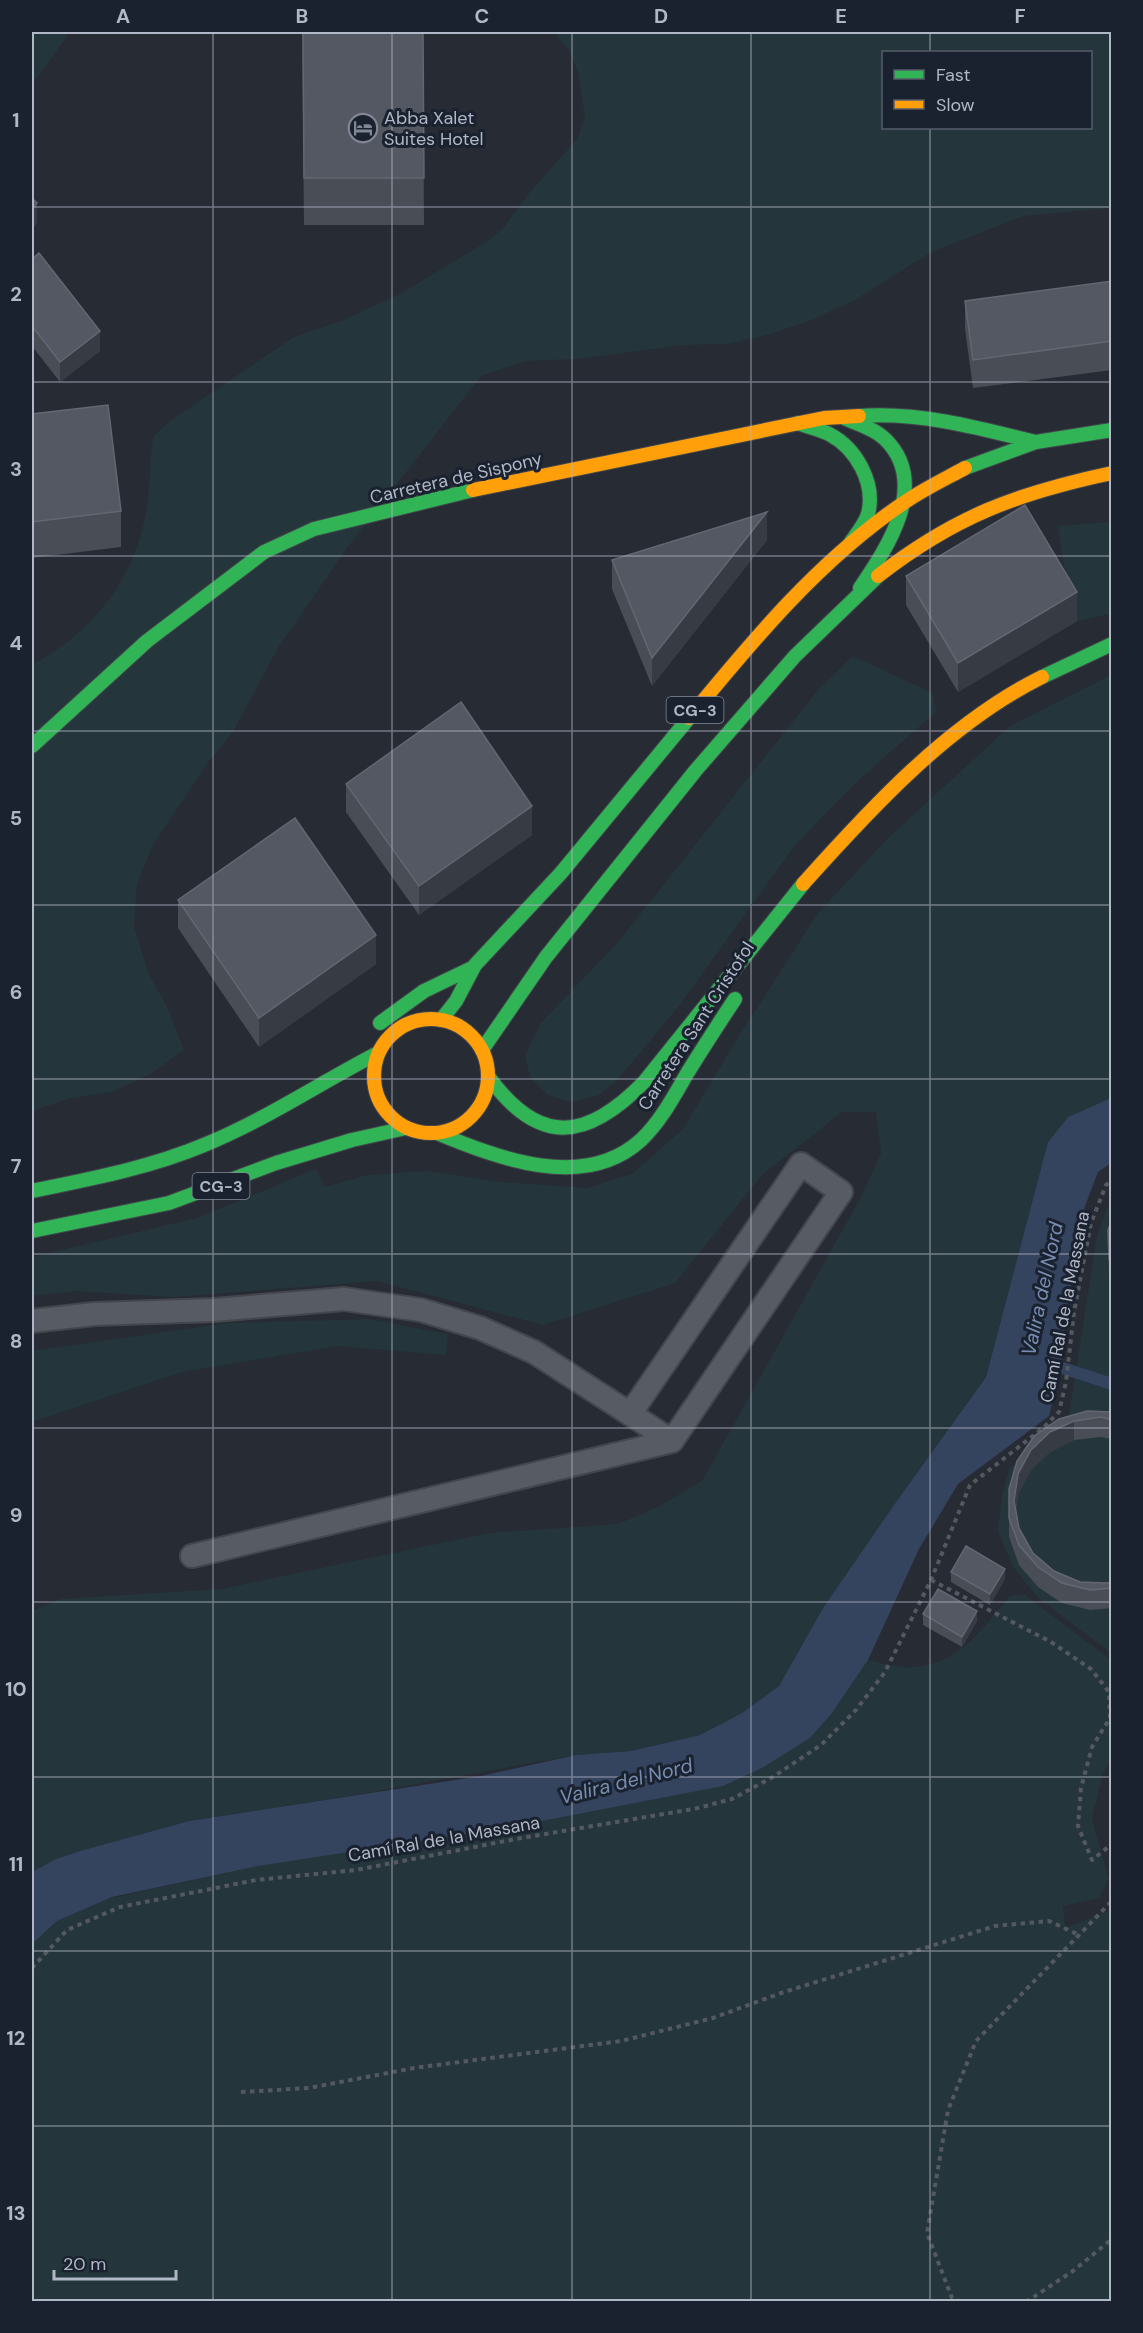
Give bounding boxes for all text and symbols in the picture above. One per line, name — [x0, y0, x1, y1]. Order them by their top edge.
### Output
text: A — [116, 3, 130, 29]
text: B — [296, 3, 308, 29]
text: C — [475, 3, 489, 29]
text: D — [654, 3, 668, 29]
text: E — [835, 3, 847, 29]
text: F — [1014, 3, 1026, 29]
legend — [882, 51, 1092, 129]
text: Fast — [936, 63, 971, 87]
text: Slow — [936, 93, 975, 117]
place label: Abba Xalet Suites Hotel — [384, 106, 484, 151]
text: 1 — [12, 107, 20, 133]
hotel icon: Abba Xalet Suites Hotel — [347, 112, 379, 144]
text: 2 — [10, 281, 22, 307]
street label: Carretera de Sispony — [368, 447, 544, 509]
text: 3 — [10, 456, 22, 482]
text: 4 — [10, 630, 23, 656]
road number: CG-3 — [666, 697, 724, 723]
text: 5 — [10, 805, 22, 831]
street label: Carretera Sant Cristofol — [632, 937, 760, 1115]
text: 6 — [10, 979, 22, 1005]
text: 7 — [11, 1153, 22, 1179]
road number: CG-3 — [192, 1173, 250, 1199]
street label: Camí Ral de la Massana — [1035, 1209, 1095, 1405]
water label: Valira del Nord — [1015, 1219, 1069, 1358]
text: 8 — [10, 1328, 22, 1354]
text: 9 — [10, 1502, 22, 1528]
text: 10 — [5, 1676, 27, 1702]
water label: Valira del Nord — [557, 1752, 696, 1810]
street label: Camí Ral de la Massana — [346, 1810, 542, 1868]
text: 11 — [9, 1851, 23, 1877]
text: 12 — [7, 2025, 25, 2051]
text: 13 — [6, 2200, 26, 2226]
scale bar — [54, 2243, 176, 2281]
text: 20 m — [63, 2252, 106, 2276]

